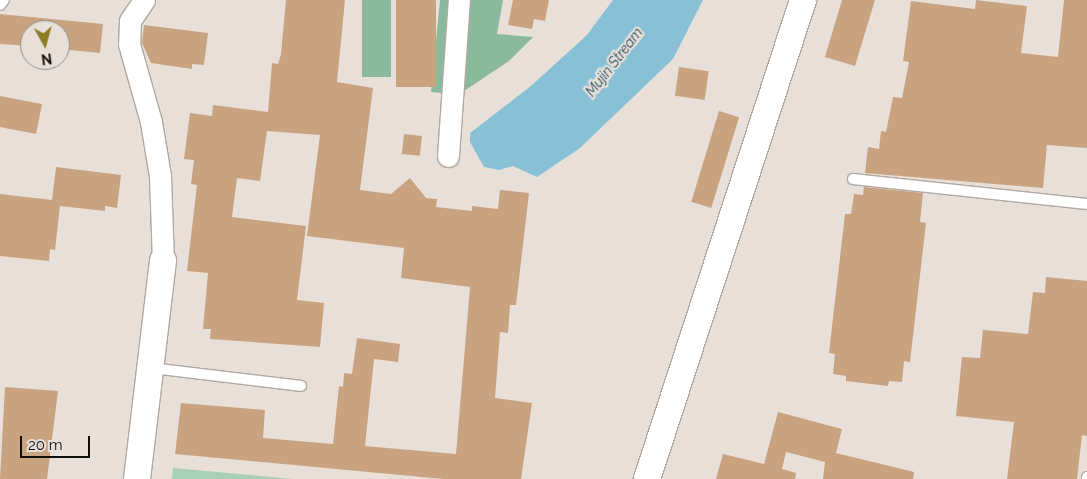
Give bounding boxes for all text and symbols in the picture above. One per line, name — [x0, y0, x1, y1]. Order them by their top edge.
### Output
north arrow — [20, 20, 70, 70]
water label: Mujin Stream — [582, 24, 646, 100]
text: N — [40, 50, 53, 67]
scale bar — [22, 426, 92, 458]
text: 20 m — [28, 436, 63, 454]

